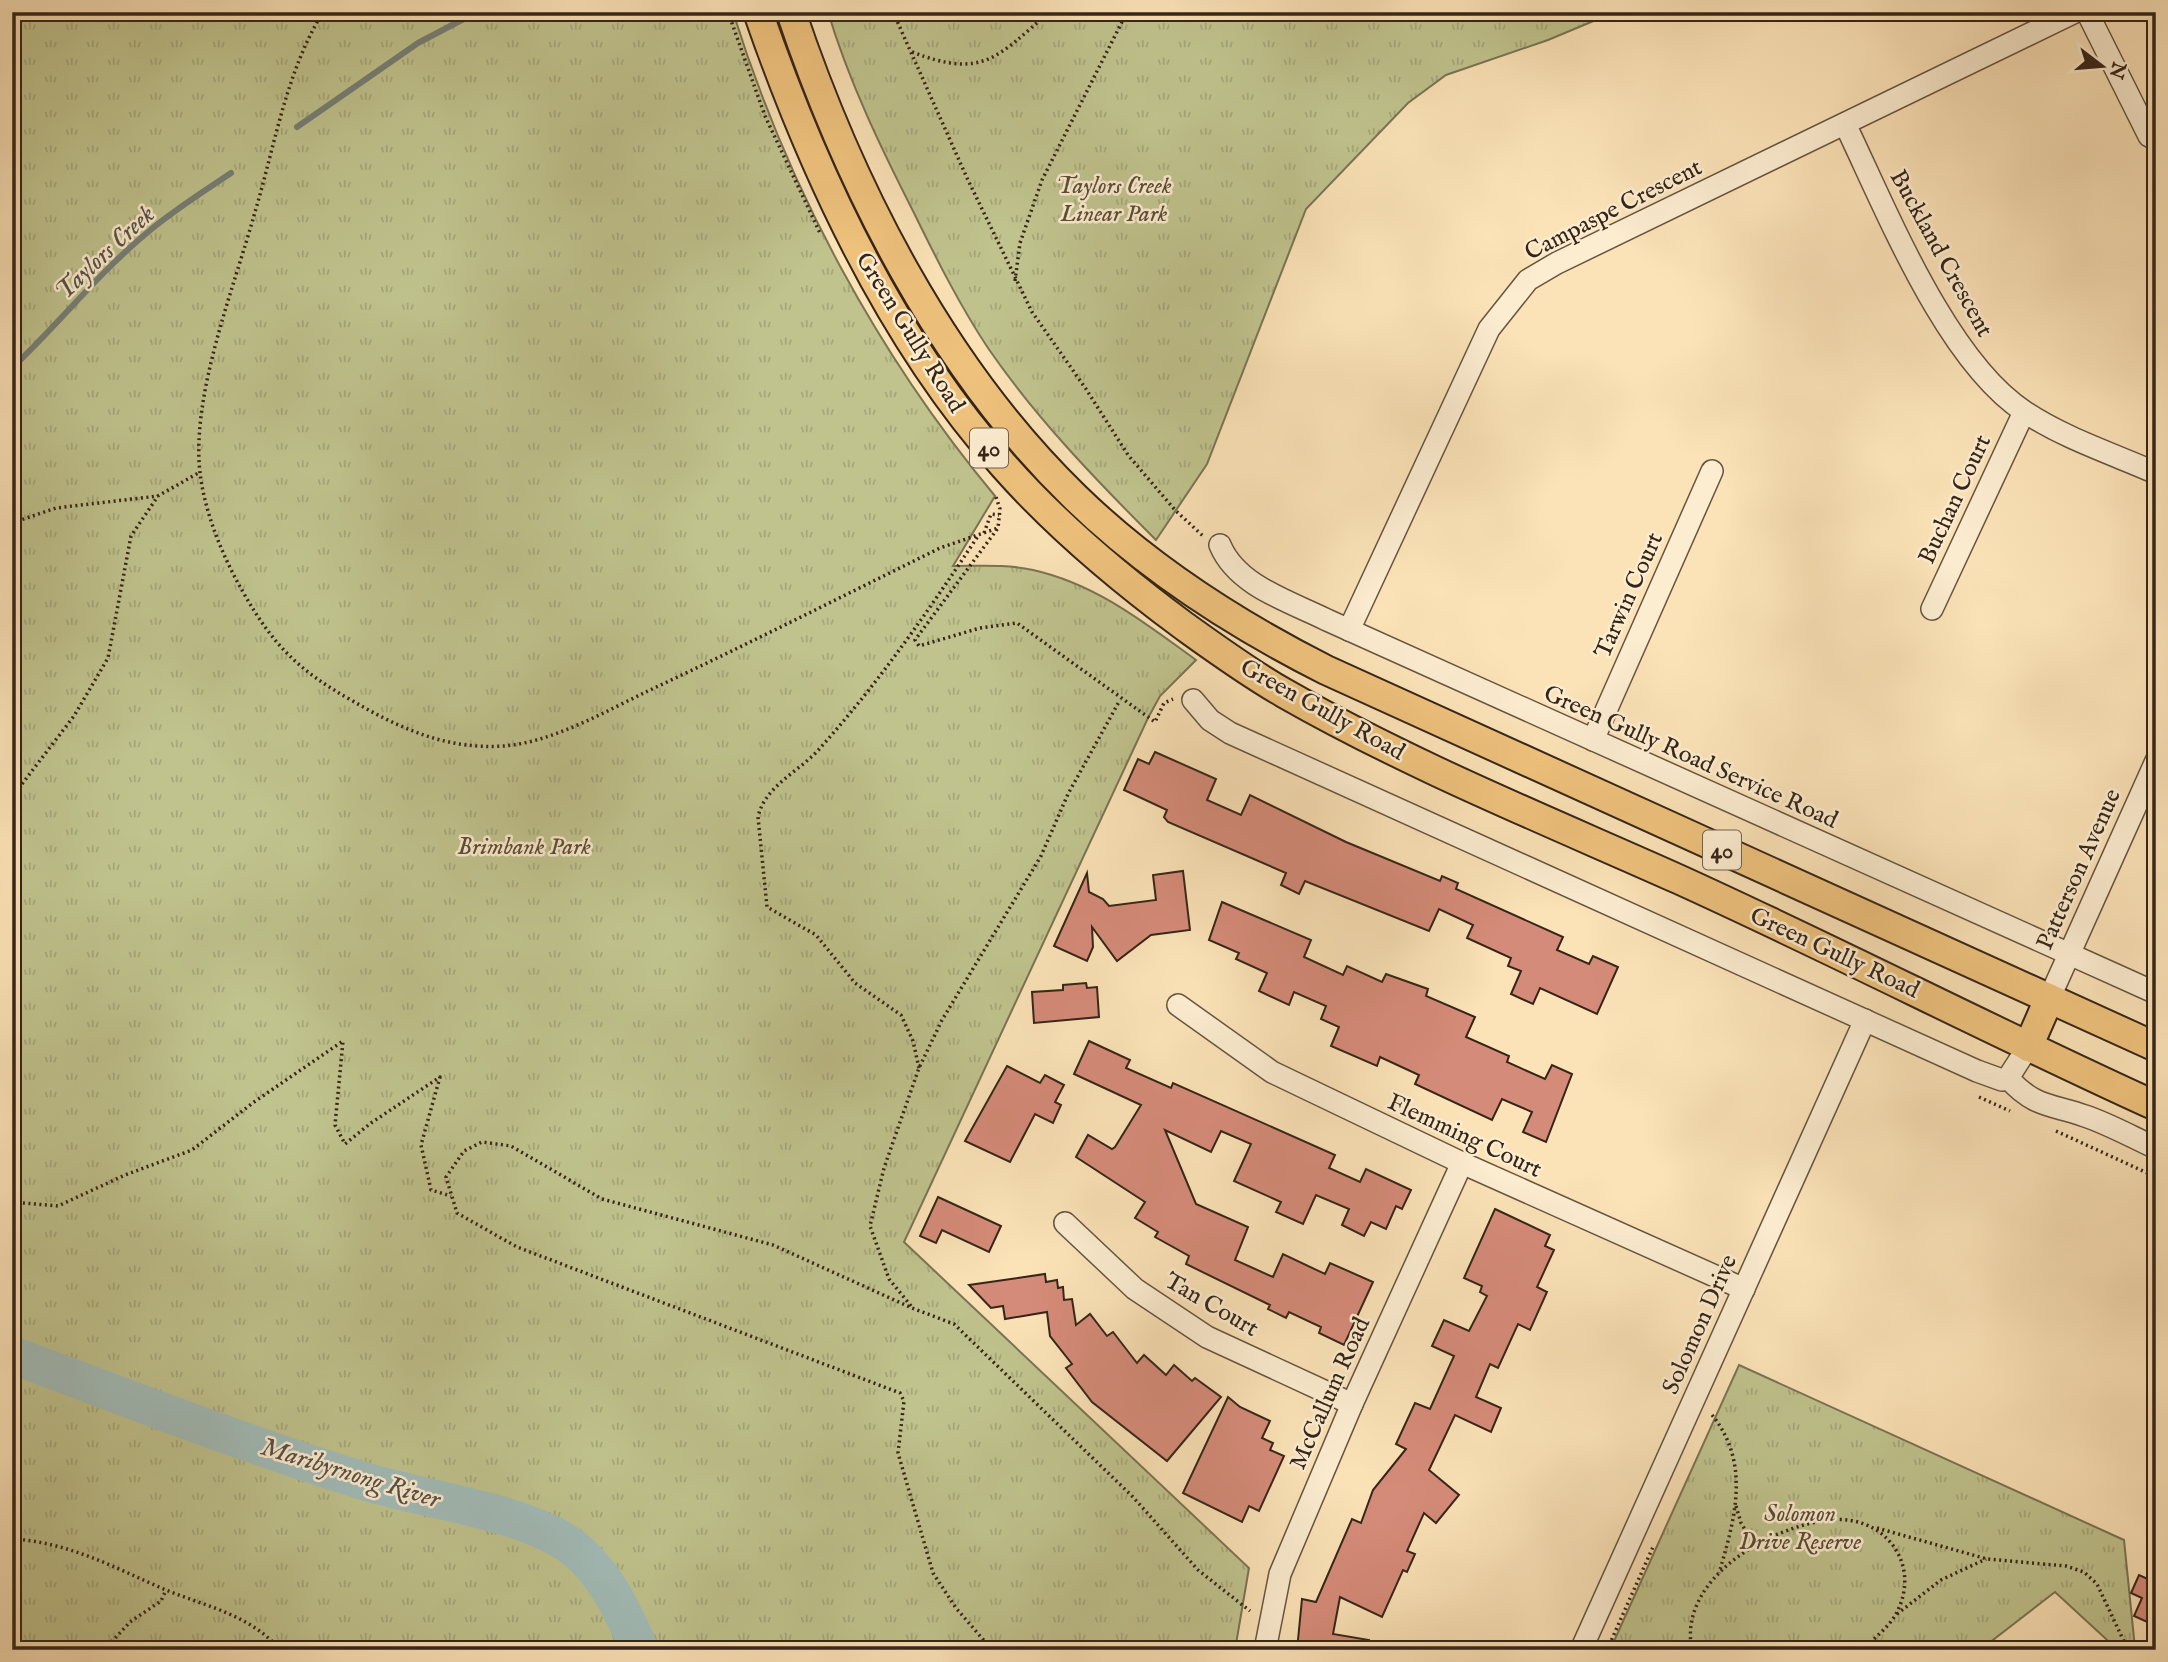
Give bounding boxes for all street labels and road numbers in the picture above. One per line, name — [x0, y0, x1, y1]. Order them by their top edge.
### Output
street label: Campaspe Crescent — [1520, 152, 1707, 268]
street label: Buckland Crescent — [1882, 165, 2000, 343]
street label: Green Gully Road — [848, 247, 972, 419]
road number: 40 — [970, 428, 1008, 468]
street label: Buchan Court — [1912, 430, 1999, 569]
street label: Tarwin Court — [1588, 528, 1671, 663]
street label: Green Gully Road — [1234, 652, 1410, 768]
street label: Green Gully Road Service Road — [1538, 678, 1842, 836]
street label: Patterson Avenue — [2030, 784, 2129, 955]
road number: 40 — [1703, 830, 1741, 870]
street label: Green Gully Road — [1745, 901, 1924, 1006]
street label: Flemming Court — [1382, 1087, 1546, 1186]
street label: Solomon Drive — [1656, 1250, 1745, 1399]
street label: Tan Court — [1159, 1266, 1264, 1345]
street label: McCallum Road — [1283, 1312, 1378, 1475]

